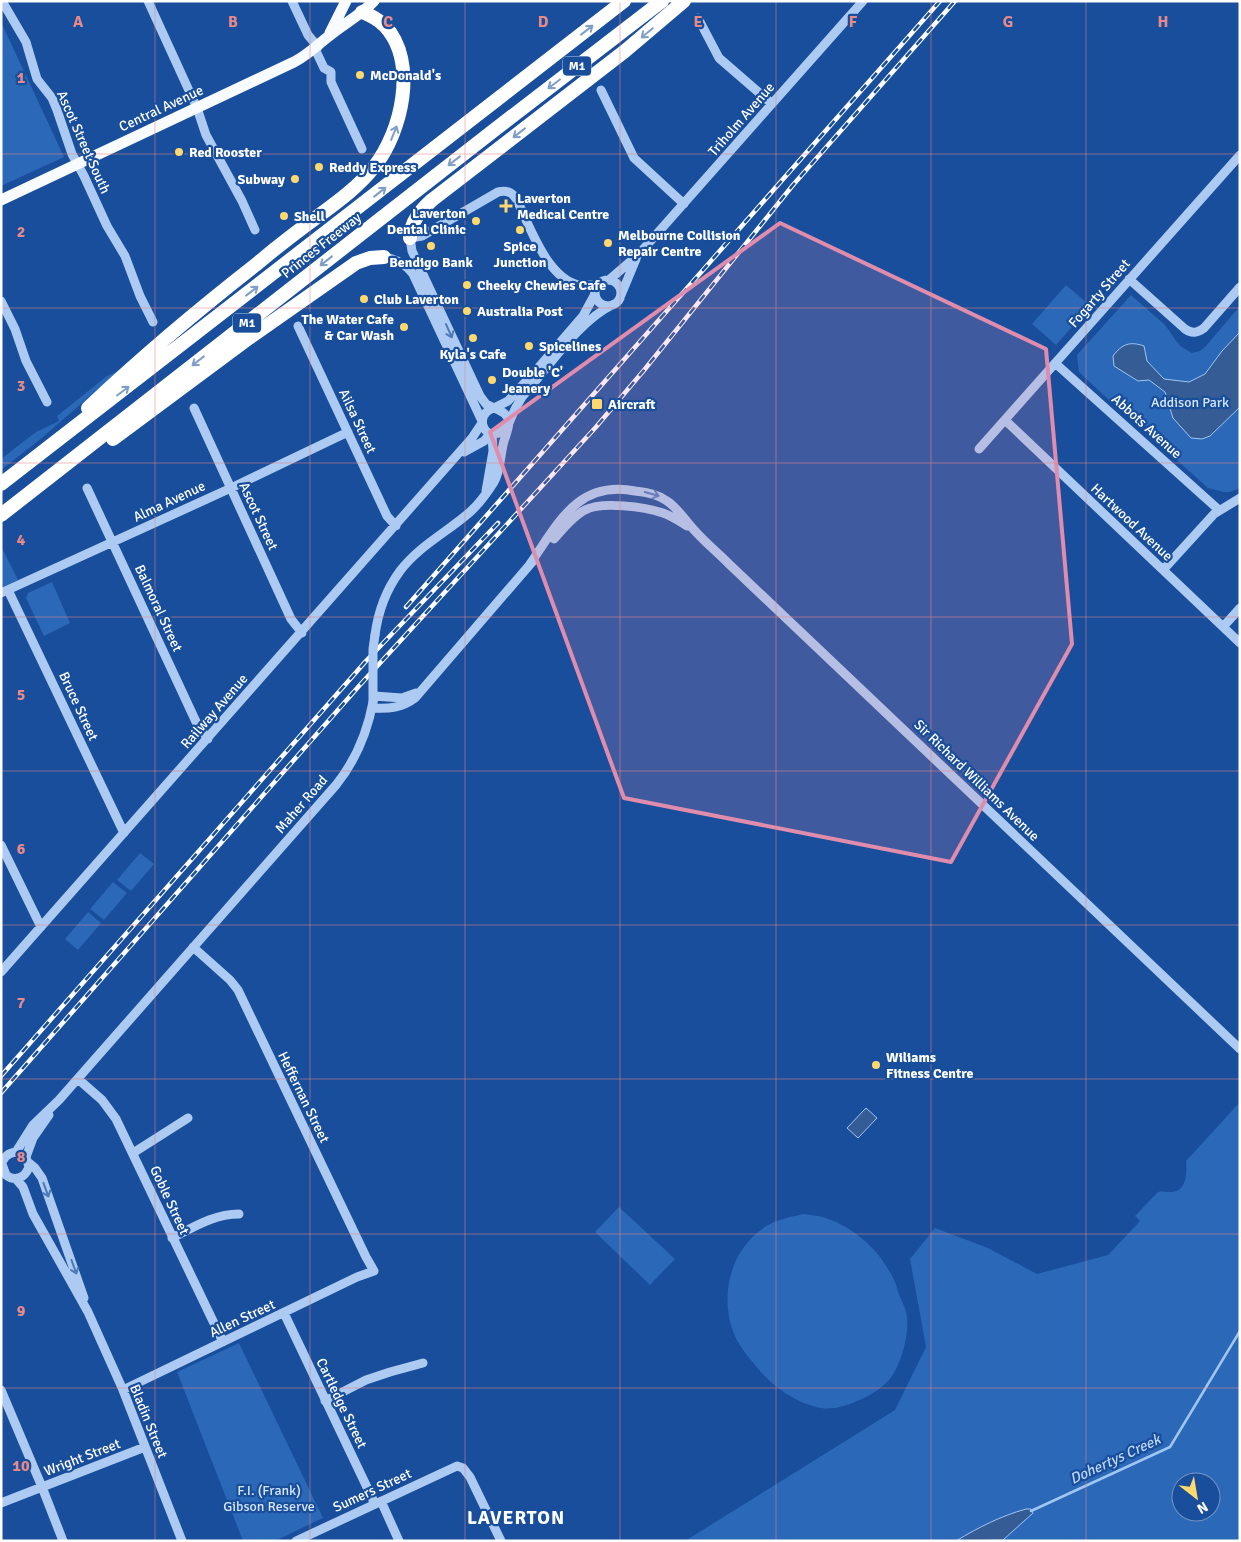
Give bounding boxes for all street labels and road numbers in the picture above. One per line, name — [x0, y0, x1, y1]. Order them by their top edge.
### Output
road number: M1 — [563, 56, 591, 76]
street label: Triholm Avenue — [705, 79, 778, 160]
street label: Central Avenue — [116, 82, 206, 135]
street label: Ascot Street South — [53, 88, 114, 196]
street label: Princes Freeway — [278, 209, 365, 282]
street label: Fogarty Street — [1065, 256, 1134, 331]
road number: M1 — [233, 314, 261, 332]
street label: Ailsa Street — [335, 386, 380, 456]
street label: Abbots Avenue — [1108, 390, 1185, 462]
street label: Alma Avenue — [130, 477, 208, 526]
street label: Ascot Street — [235, 480, 282, 553]
street label: Hartwood Avenue — [1087, 480, 1176, 565]
street label: Balmoral Street — [131, 562, 186, 654]
street label: Bruce Street — [55, 669, 102, 743]
street label: Railway Avenue — [177, 670, 251, 752]
street label: Sir Richard Williams Avenue — [910, 716, 1043, 845]
street label: Maher Road — [272, 772, 331, 837]
street label: Heffernan Street — [274, 1049, 333, 1146]
street label: Goble Street — [146, 1163, 193, 1238]
street label: Allen Street — [207, 1296, 278, 1341]
street label: Cartledge Street — [312, 1355, 371, 1451]
street label: Bladin Street — [126, 1382, 171, 1461]
street label: Wright Street — [42, 1435, 123, 1480]
street label: Sumers Street — [330, 1465, 414, 1516]

